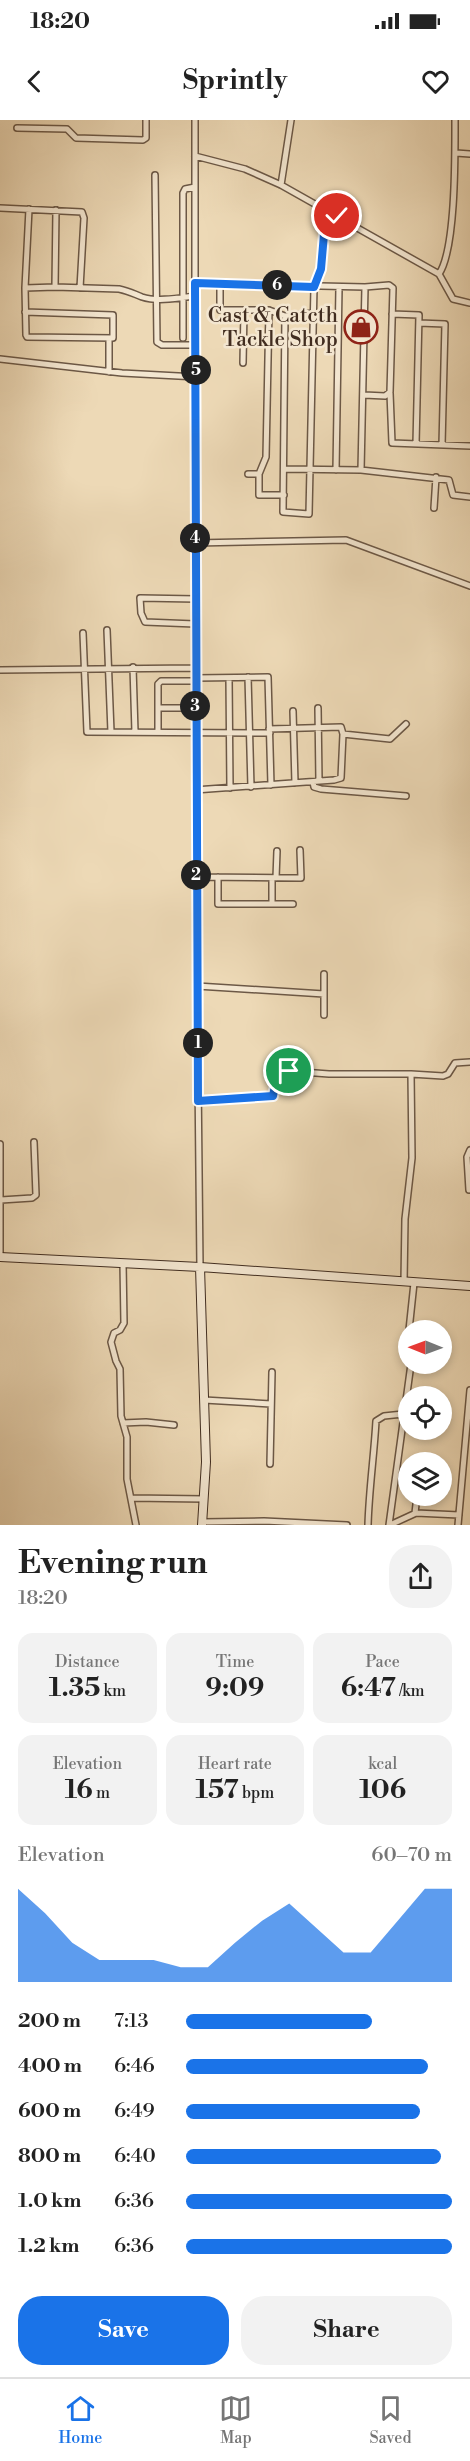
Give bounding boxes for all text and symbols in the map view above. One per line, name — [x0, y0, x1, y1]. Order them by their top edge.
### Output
text: 18:20 — [30, 8, 90, 35]
text: Sprintly — [183, 64, 287, 98]
icon: back — [18, 65, 51, 98]
icon: heart — [419, 65, 452, 98]
pin — [311, 190, 362, 241]
icon: check — [320, 199, 353, 232]
pin: 6 — [262, 270, 292, 300]
text: 6 — [272, 275, 282, 295]
place label: Cast & Catcth Tackle Shop — [208, 303, 338, 353]
shop icon: Cast & Catcth Tackle Shop — [343, 309, 379, 345]
pin: 5 — [181, 355, 211, 385]
text: 5 — [191, 360, 201, 380]
pin: 4 — [180, 523, 210, 553]
text: 4 — [190, 528, 200, 548]
pin: 3 — [180, 691, 210, 721]
text: 3 — [190, 696, 200, 716]
pin: 2 — [181, 860, 211, 890]
text: 2 — [191, 865, 201, 885]
pin: 1 — [183, 1028, 213, 1058]
text: 1 — [194, 1033, 202, 1053]
pin — [263, 1045, 314, 1096]
icon: arrive — [272, 1054, 305, 1087]
north arrow — [398, 1320, 452, 1374]
map controls — [398, 1320, 452, 1506]
button: locate — [398, 1386, 452, 1440]
button: layers — [398, 1452, 452, 1506]
text: Evening run — [18, 1543, 207, 1584]
button: share — [389, 1545, 452, 1608]
text: 18:20 — [18, 1586, 68, 1611]
text: Distance — [55, 1652, 120, 1672]
text: Time — [216, 1652, 254, 1672]
text: Pace — [365, 1652, 400, 1672]
text: 1.35 — [49, 1672, 100, 1704]
text: 9:09 — [206, 1672, 264, 1704]
text: 6:47 — [341, 1672, 396, 1704]
text: km — [100, 1681, 126, 1701]
text: /km — [396, 1681, 425, 1701]
text: Elevation — [53, 1754, 122, 1774]
text: Heart rate — [198, 1754, 272, 1774]
text: kcal — [368, 1754, 397, 1774]
text: 16 — [65, 1774, 93, 1806]
text: 157 — [196, 1774, 239, 1806]
text: 106 — [359, 1774, 406, 1806]
text: m — [93, 1783, 110, 1803]
text: bpm — [239, 1783, 274, 1803]
text: Elevation — [18, 1843, 105, 1868]
text: 60–70 m — [371, 1843, 452, 1868]
text: 200 m — [18, 2009, 81, 2034]
text: 7:13 — [114, 2009, 149, 2034]
text: 400 m — [18, 2054, 82, 2079]
text: 6:46 — [114, 2054, 155, 2079]
text: 600 m — [18, 2099, 81, 2124]
text: 6:49 — [114, 2099, 155, 2124]
text: 800 m — [18, 2144, 81, 2169]
text: 6:40 — [114, 2144, 156, 2169]
text: 1.0 km — [18, 2189, 82, 2214]
text: 6:36 — [114, 2189, 154, 2214]
text: 1.2 km — [18, 2234, 80, 2259]
text: 6:36 — [114, 2234, 154, 2259]
button: Save — [18, 2296, 229, 2365]
button: Share — [241, 2296, 452, 2365]
tab: Home — [59, 2392, 102, 2448]
tab: Map — [219, 2392, 252, 2448]
tab: Saved — [369, 2392, 411, 2448]

